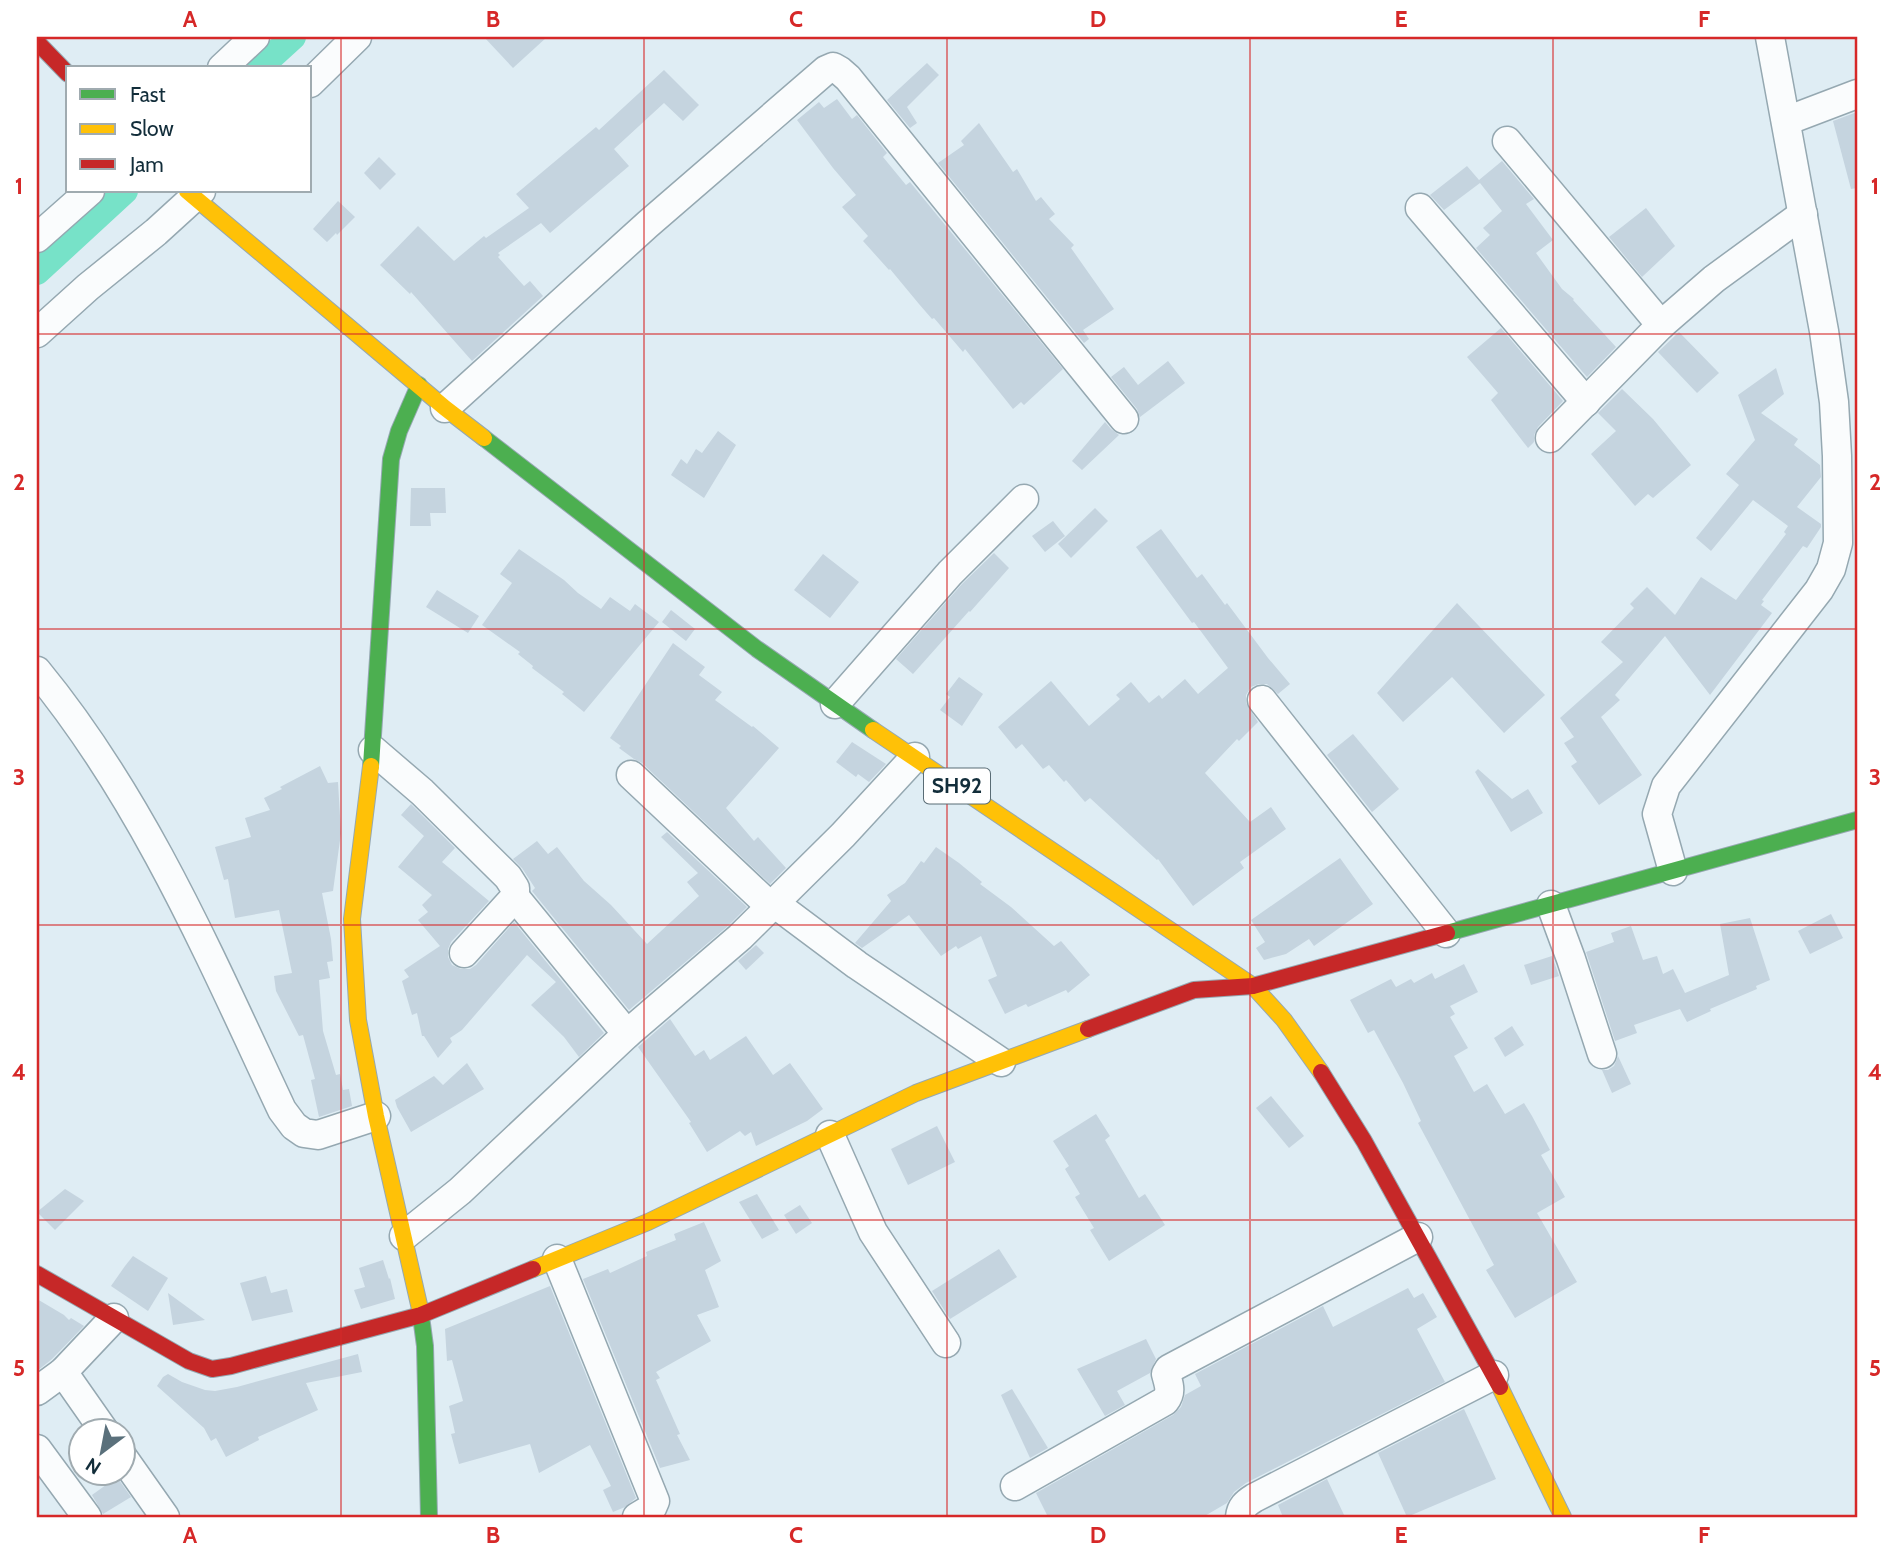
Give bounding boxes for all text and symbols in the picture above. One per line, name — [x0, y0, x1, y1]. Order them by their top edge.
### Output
text: A — [183, 5, 198, 33]
text: B — [486, 5, 500, 33]
text: C — [789, 5, 803, 33]
text: D — [1090, 5, 1106, 33]
text: E — [1394, 5, 1408, 33]
text: F — [1698, 5, 1710, 33]
legend — [66, 66, 312, 192]
text: Fast — [130, 82, 166, 107]
text: Slow — [130, 116, 174, 141]
text: Jam — [129, 152, 164, 177]
text: 1 — [15, 172, 23, 200]
text: 1 — [1871, 172, 1879, 200]
text: 2 — [13, 468, 25, 496]
text: 2 — [1869, 468, 1881, 496]
text: 3 — [13, 763, 25, 791]
text: 3 — [1869, 763, 1881, 791]
road number: SH92 — [924, 768, 990, 804]
text: 4 — [12, 1058, 26, 1086]
text: 4 — [1868, 1058, 1882, 1086]
text: 5 — [13, 1354, 25, 1382]
text: 5 — [1869, 1354, 1881, 1382]
north arrow — [66, 1418, 136, 1488]
text: N — [81, 1453, 105, 1479]
text: A — [183, 1521, 198, 1549]
text: B — [486, 1521, 500, 1549]
text: C — [789, 1521, 803, 1549]
text: D — [1090, 1521, 1106, 1549]
text: E — [1394, 1521, 1408, 1549]
text: F — [1698, 1521, 1710, 1549]

